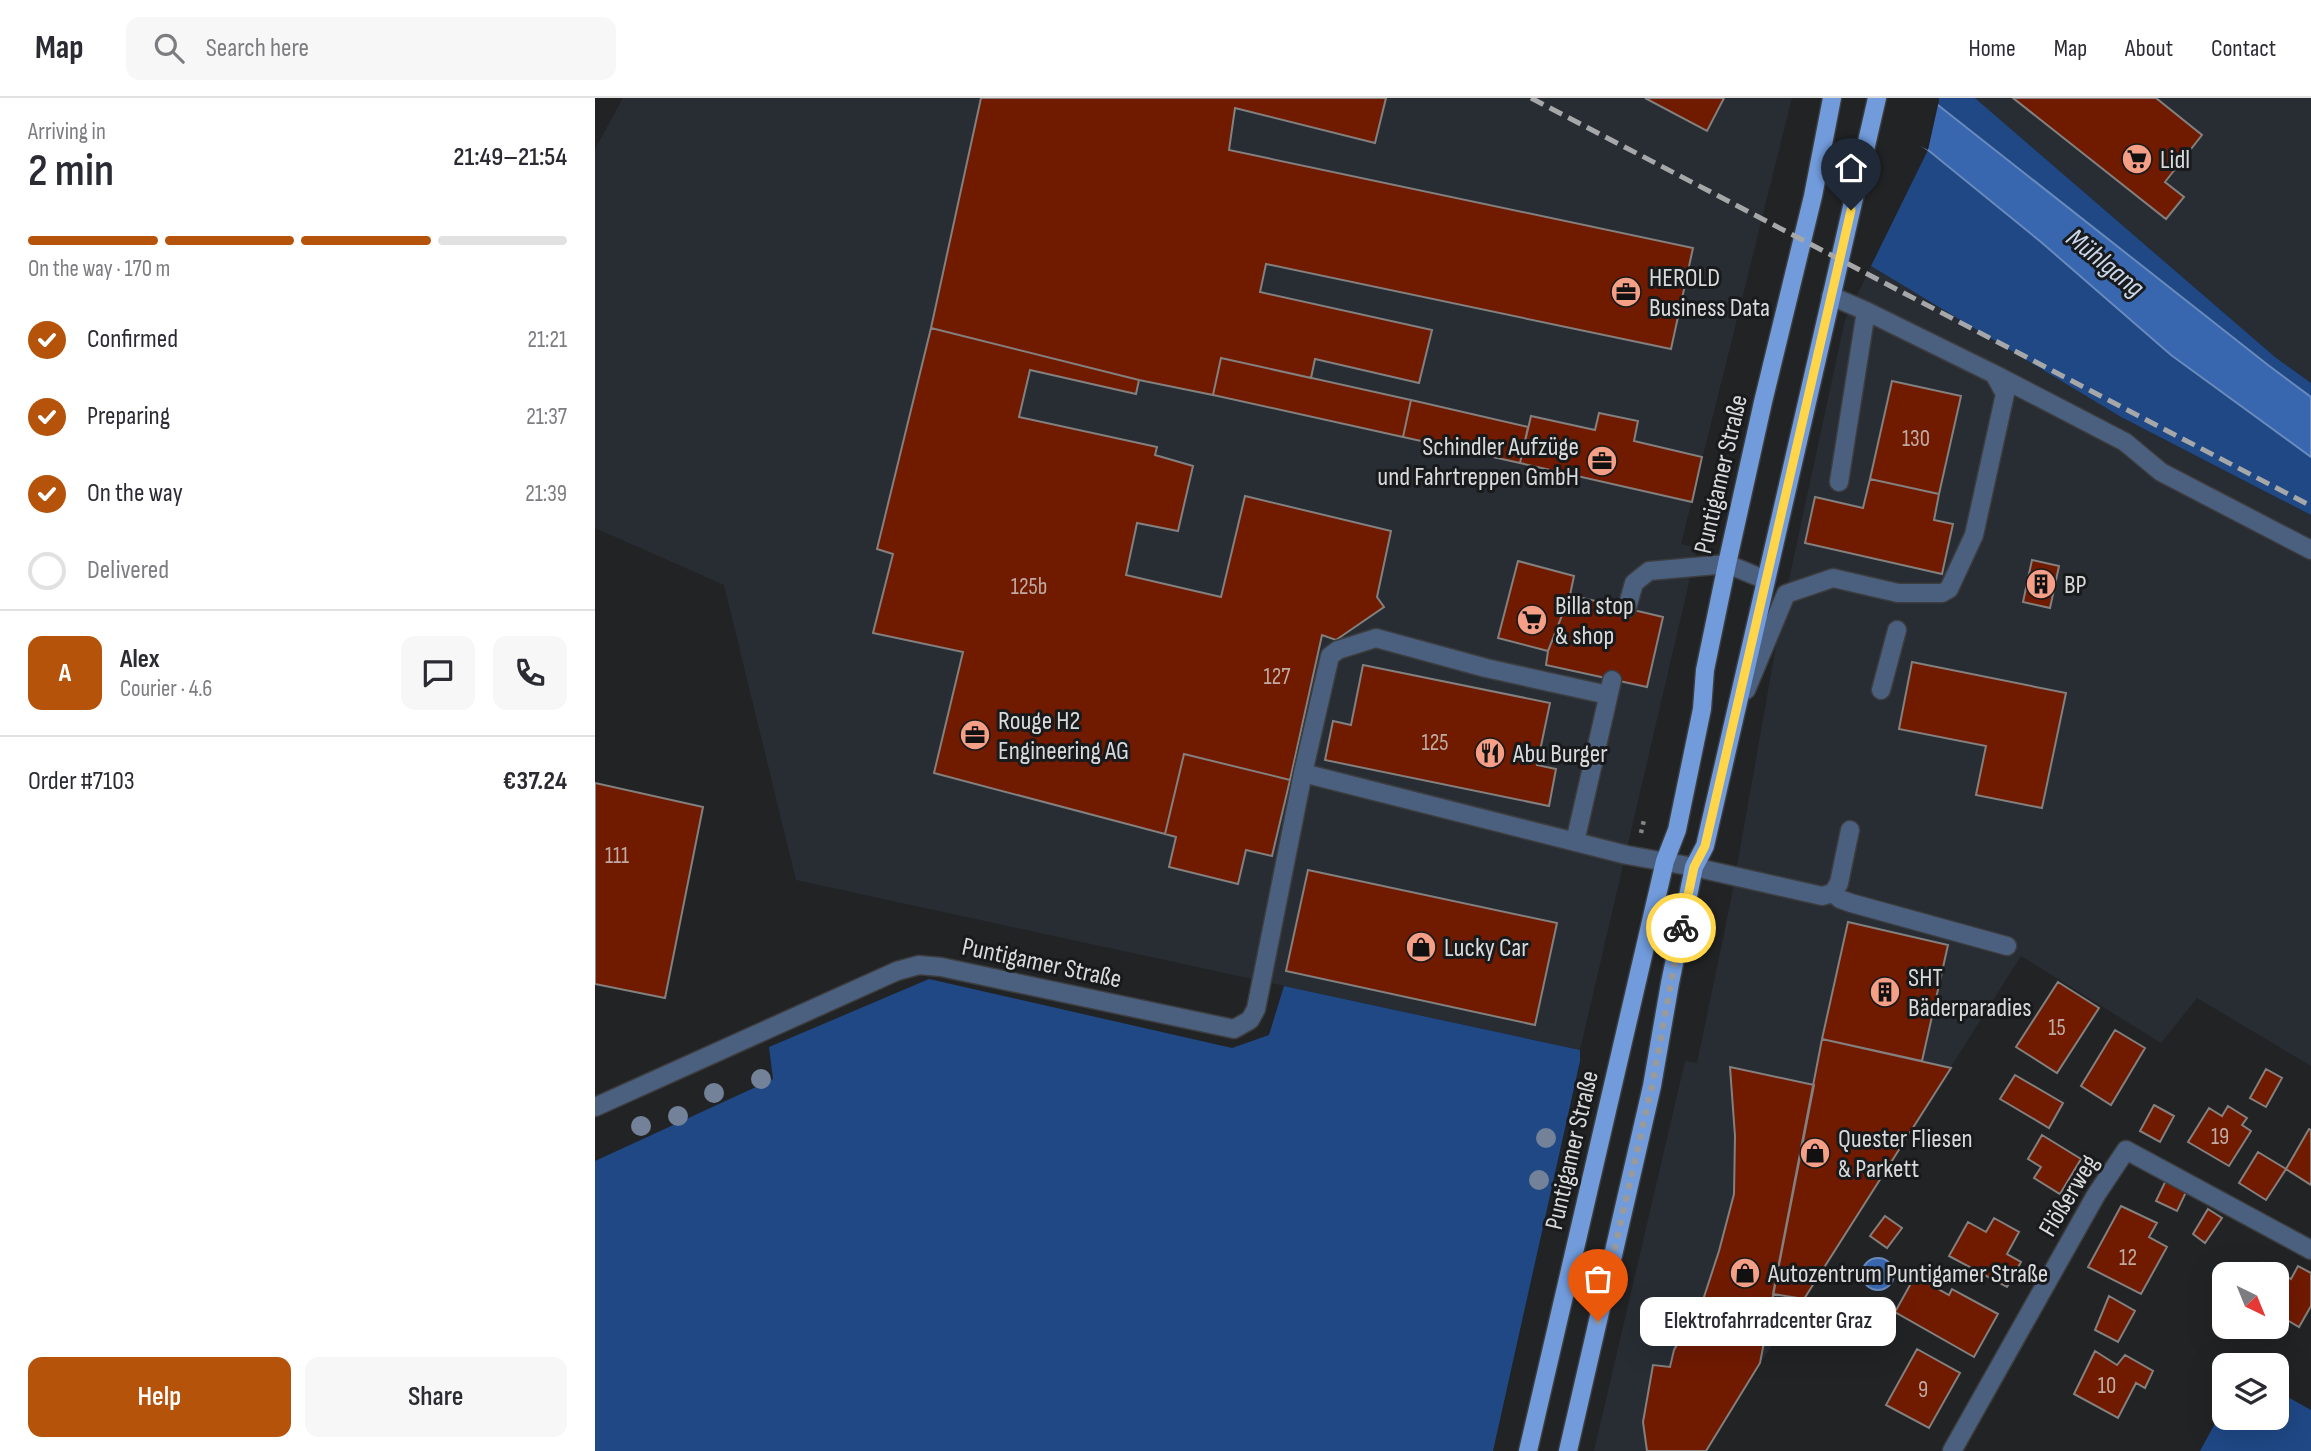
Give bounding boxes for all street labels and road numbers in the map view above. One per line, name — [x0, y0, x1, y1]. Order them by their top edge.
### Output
street label: Puntigamer Straße — [1688, 392, 1755, 557]
street label: Puntigamer Straße — [959, 931, 1124, 995]
street label: Puntigamer Straße — [1539, 1068, 1606, 1233]
street label: Flößerweg — [2033, 1149, 2106, 1242]

